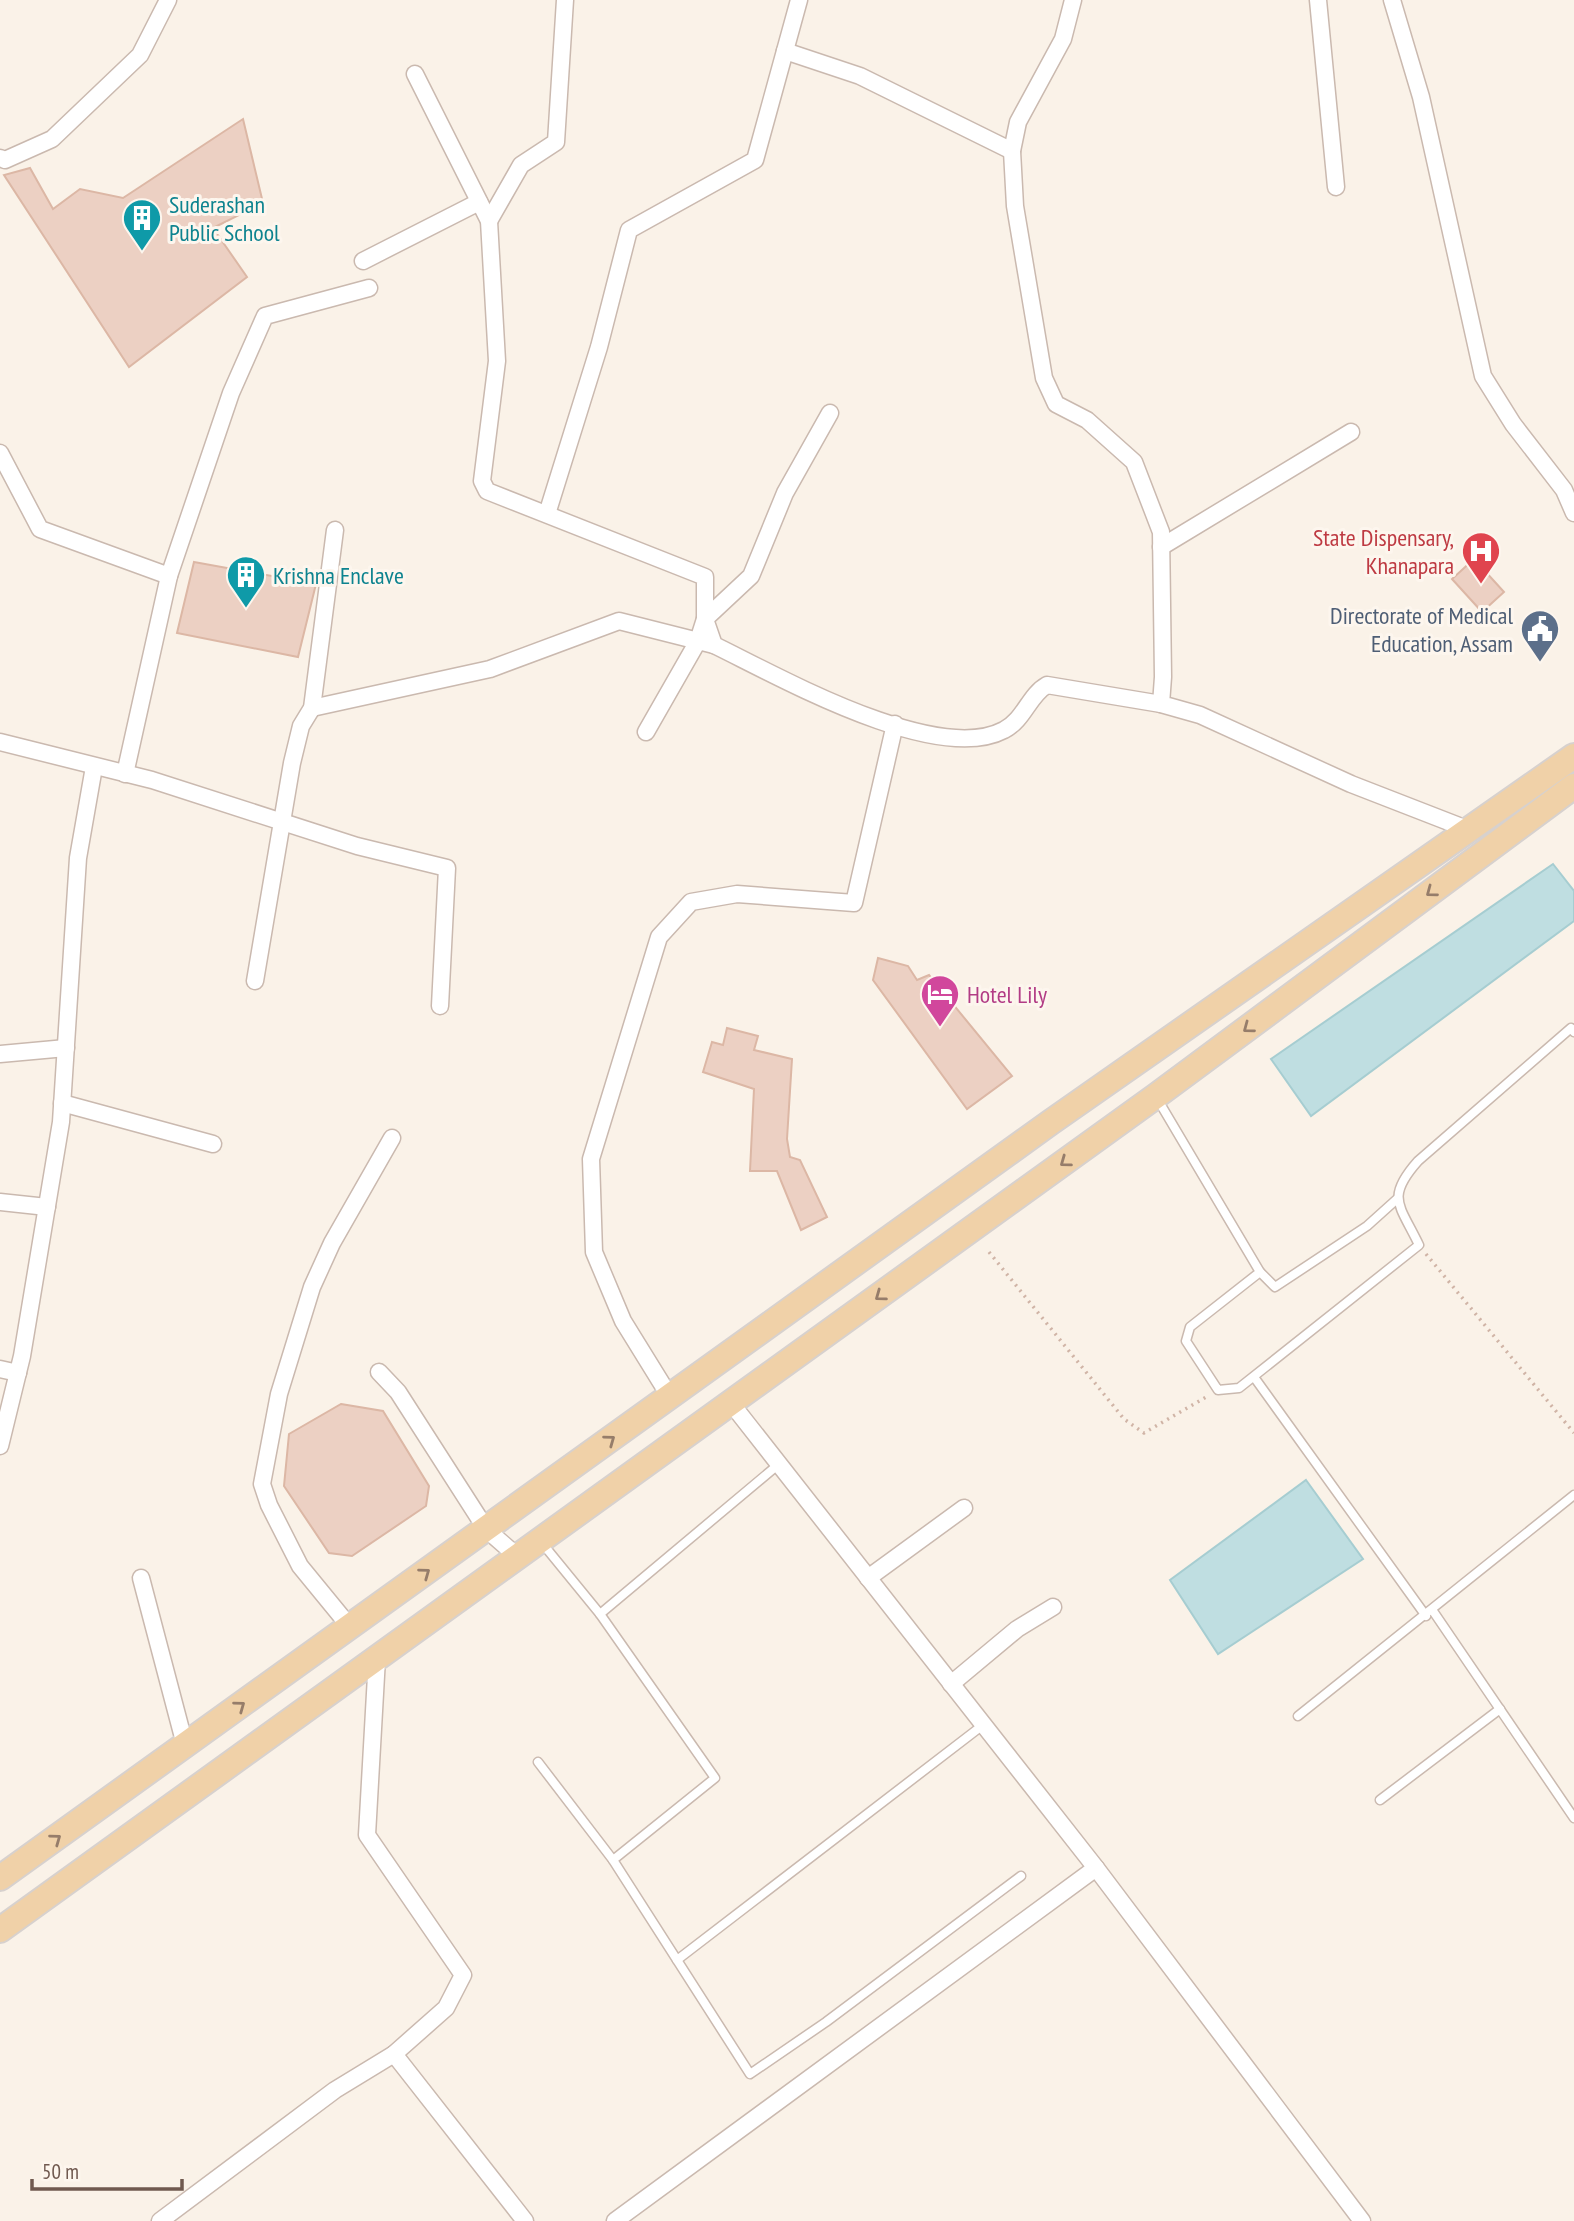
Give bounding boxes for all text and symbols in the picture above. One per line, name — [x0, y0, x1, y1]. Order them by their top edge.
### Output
place label: Suderashan Public School — [169, 189, 280, 248]
building icon: Suderashan Public School — [121, 197, 163, 252]
place label: State Dispensary, Khanapara — [1313, 522, 1454, 581]
hospital icon: State Dispensary, Khanapara — [1460, 530, 1502, 585]
building icon: Krishna Enclave — [225, 554, 267, 609]
place label: Krishna Enclave — [273, 560, 404, 591]
place label: Directorate of Medical Education, Assam — [1330, 600, 1513, 659]
public building icon: Directorate of Medical Education, Assam — [1519, 608, 1561, 663]
one-way arrow — [1426, 884, 1439, 897]
hotel icon: Hotel Lily — [919, 973, 961, 1028]
place label: Hotel Lily — [967, 979, 1047, 1010]
one-way arrow — [1243, 1020, 1256, 1032]
one-way arrow — [1060, 1154, 1073, 1167]
one-way arrow — [875, 1287, 888, 1300]
one-way arrow — [602, 1436, 614, 1448]
one-way arrow — [417, 1569, 430, 1581]
one-way arrow — [232, 1702, 245, 1714]
one-way arrow — [48, 1835, 60, 1847]
scale bar — [32, 2148, 182, 2192]
text: 50 m — [42, 2158, 79, 2185]

